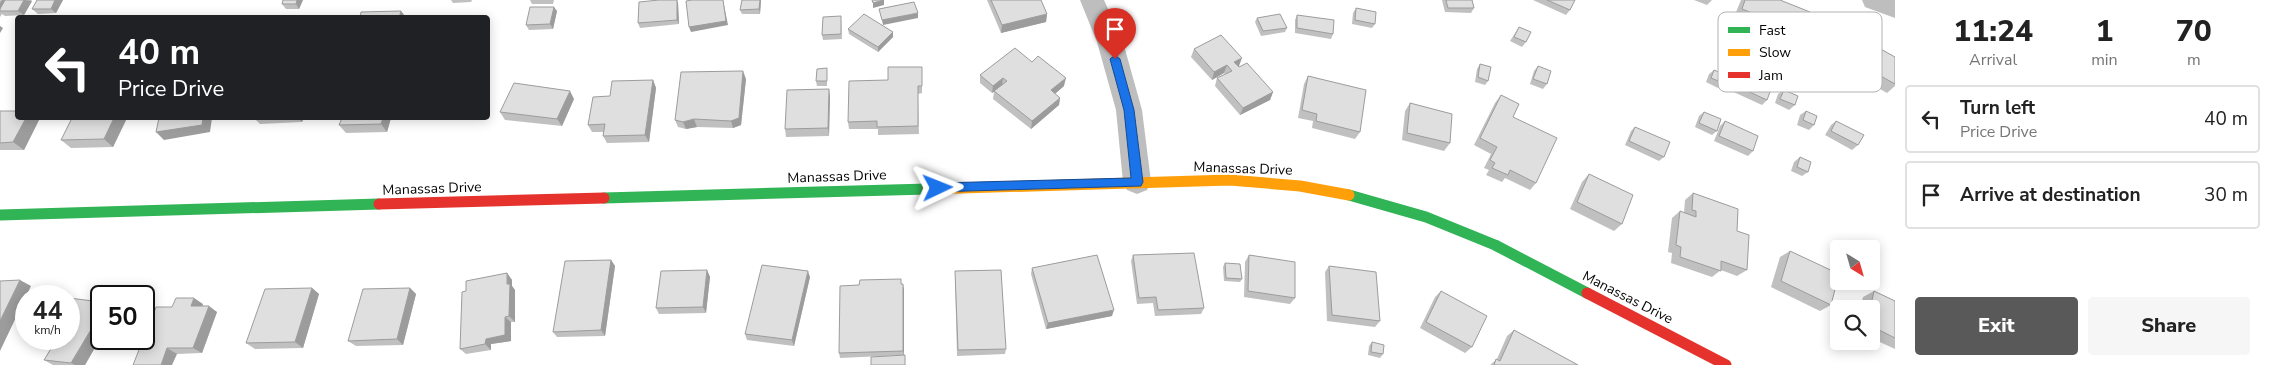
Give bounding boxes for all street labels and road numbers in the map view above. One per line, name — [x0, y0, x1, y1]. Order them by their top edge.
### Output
street label: Manassas Drive — [1193, 157, 1293, 180]
street label: Manassas Drive — [787, 165, 887, 188]
street label: Manassas Drive — [382, 177, 482, 200]
street label: Manassas Drive — [1579, 266, 1676, 328]

